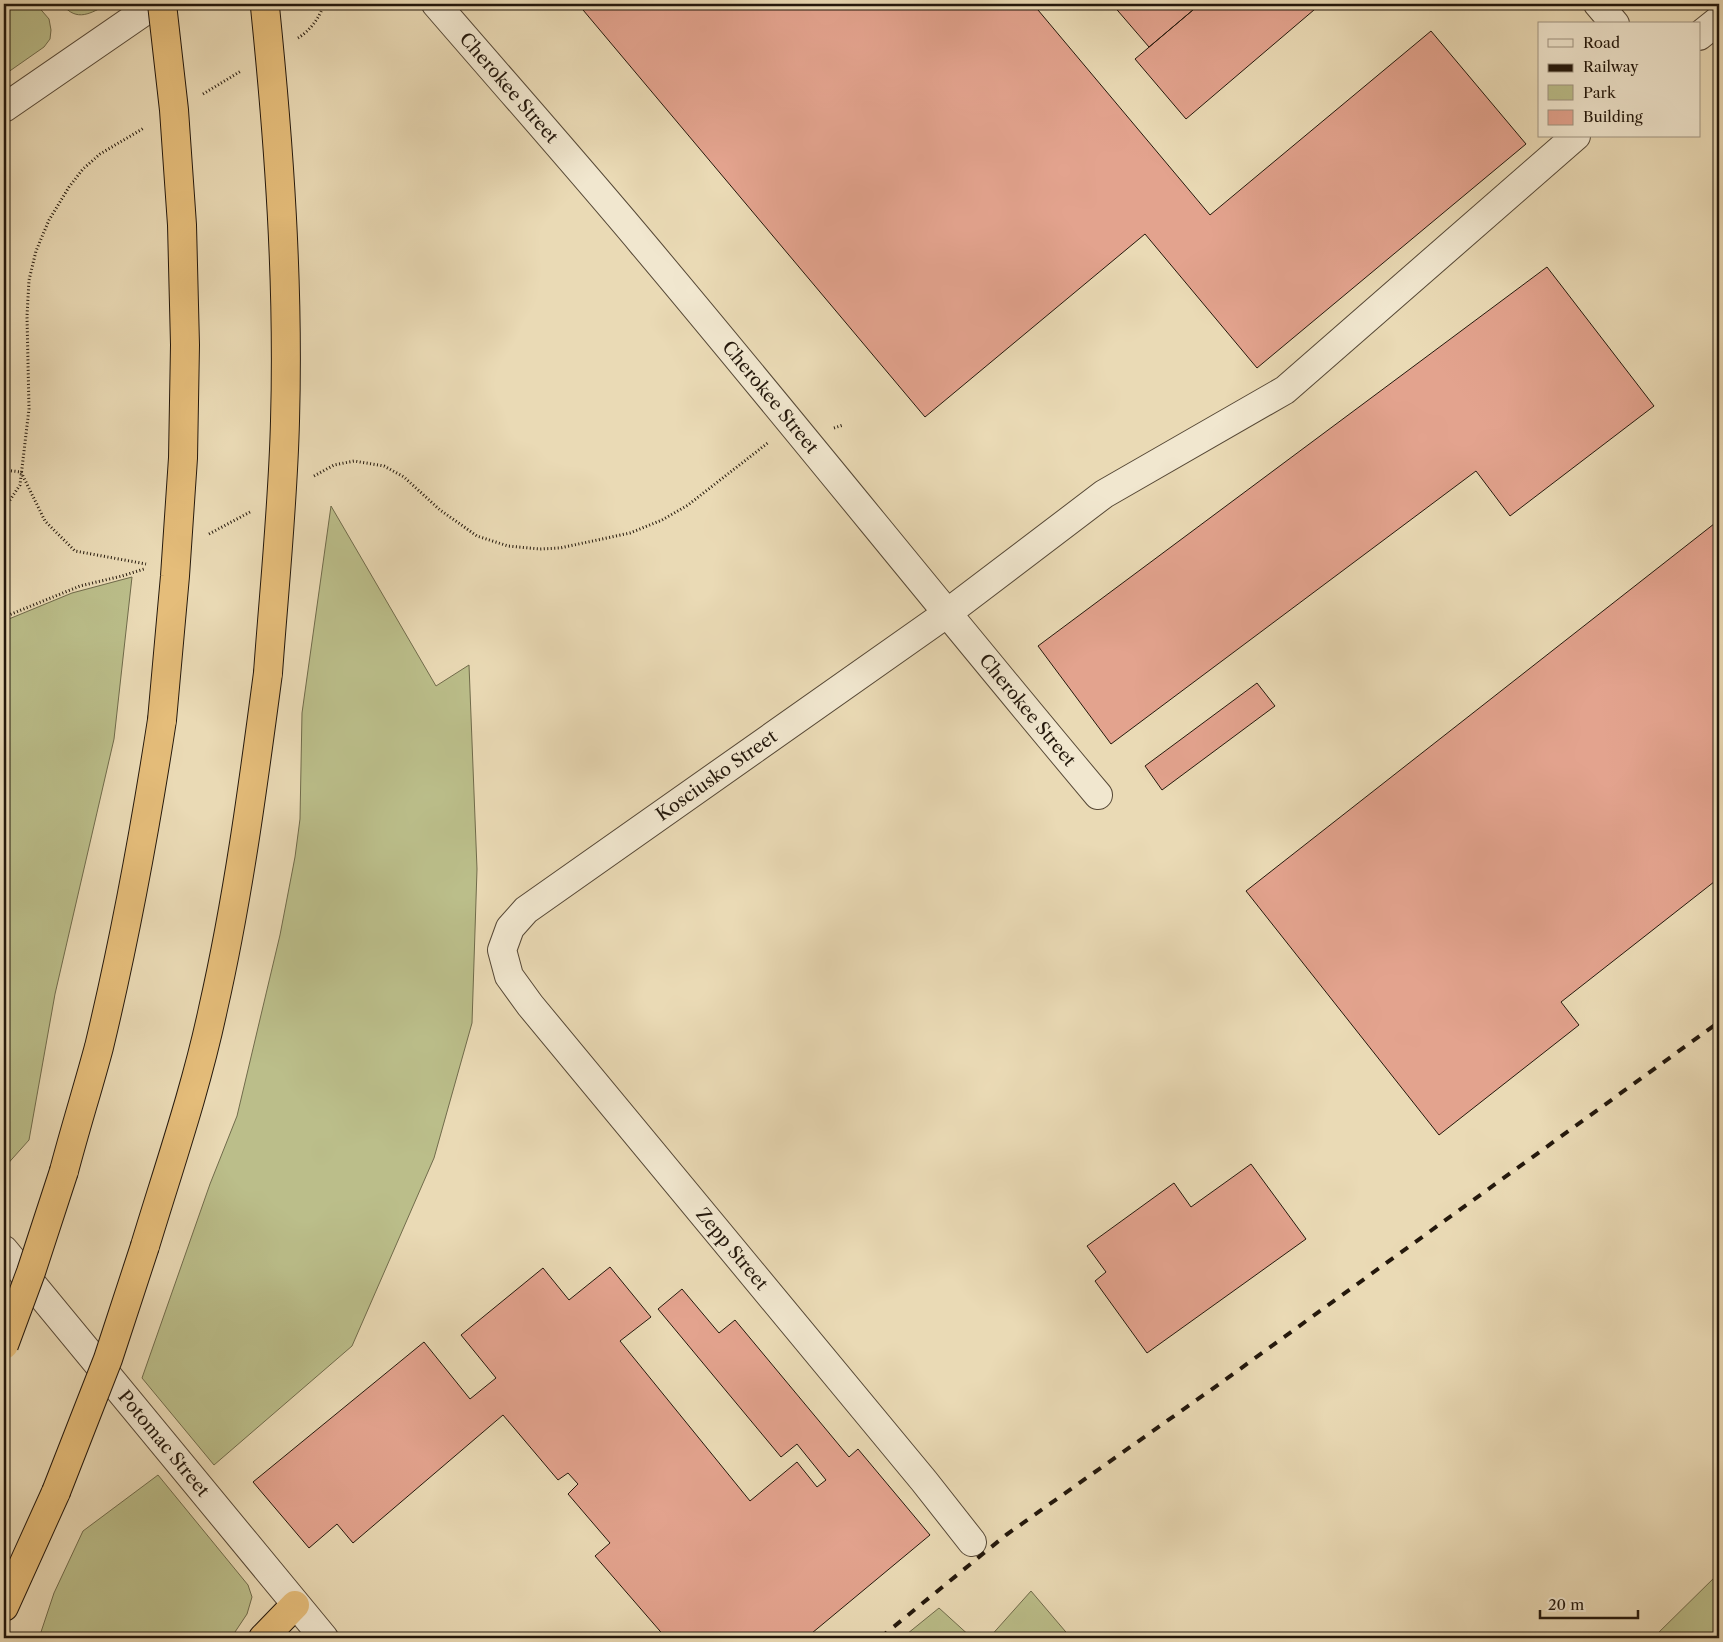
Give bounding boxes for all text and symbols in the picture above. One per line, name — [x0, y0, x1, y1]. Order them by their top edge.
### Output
legend — [1538, 22, 1700, 138]
street label: Cherokee Street — [455, 28, 563, 148]
text: Road — [1583, 33, 1620, 52]
text: Railway — [1583, 57, 1639, 76]
text: Park — [1583, 83, 1617, 102]
text: Building — [1583, 107, 1643, 126]
street label: Cherokee Street — [717, 336, 823, 459]
street label: Cherokee Street — [974, 649, 1081, 771]
street label: Kosciusko Street — [652, 725, 782, 826]
street label: Zepp Street — [691, 1204, 773, 1295]
street label: Potomac Street — [113, 1386, 214, 1502]
scale bar — [1540, 1587, 1638, 1619]
text: 20 m — [1548, 1595, 1584, 1614]

